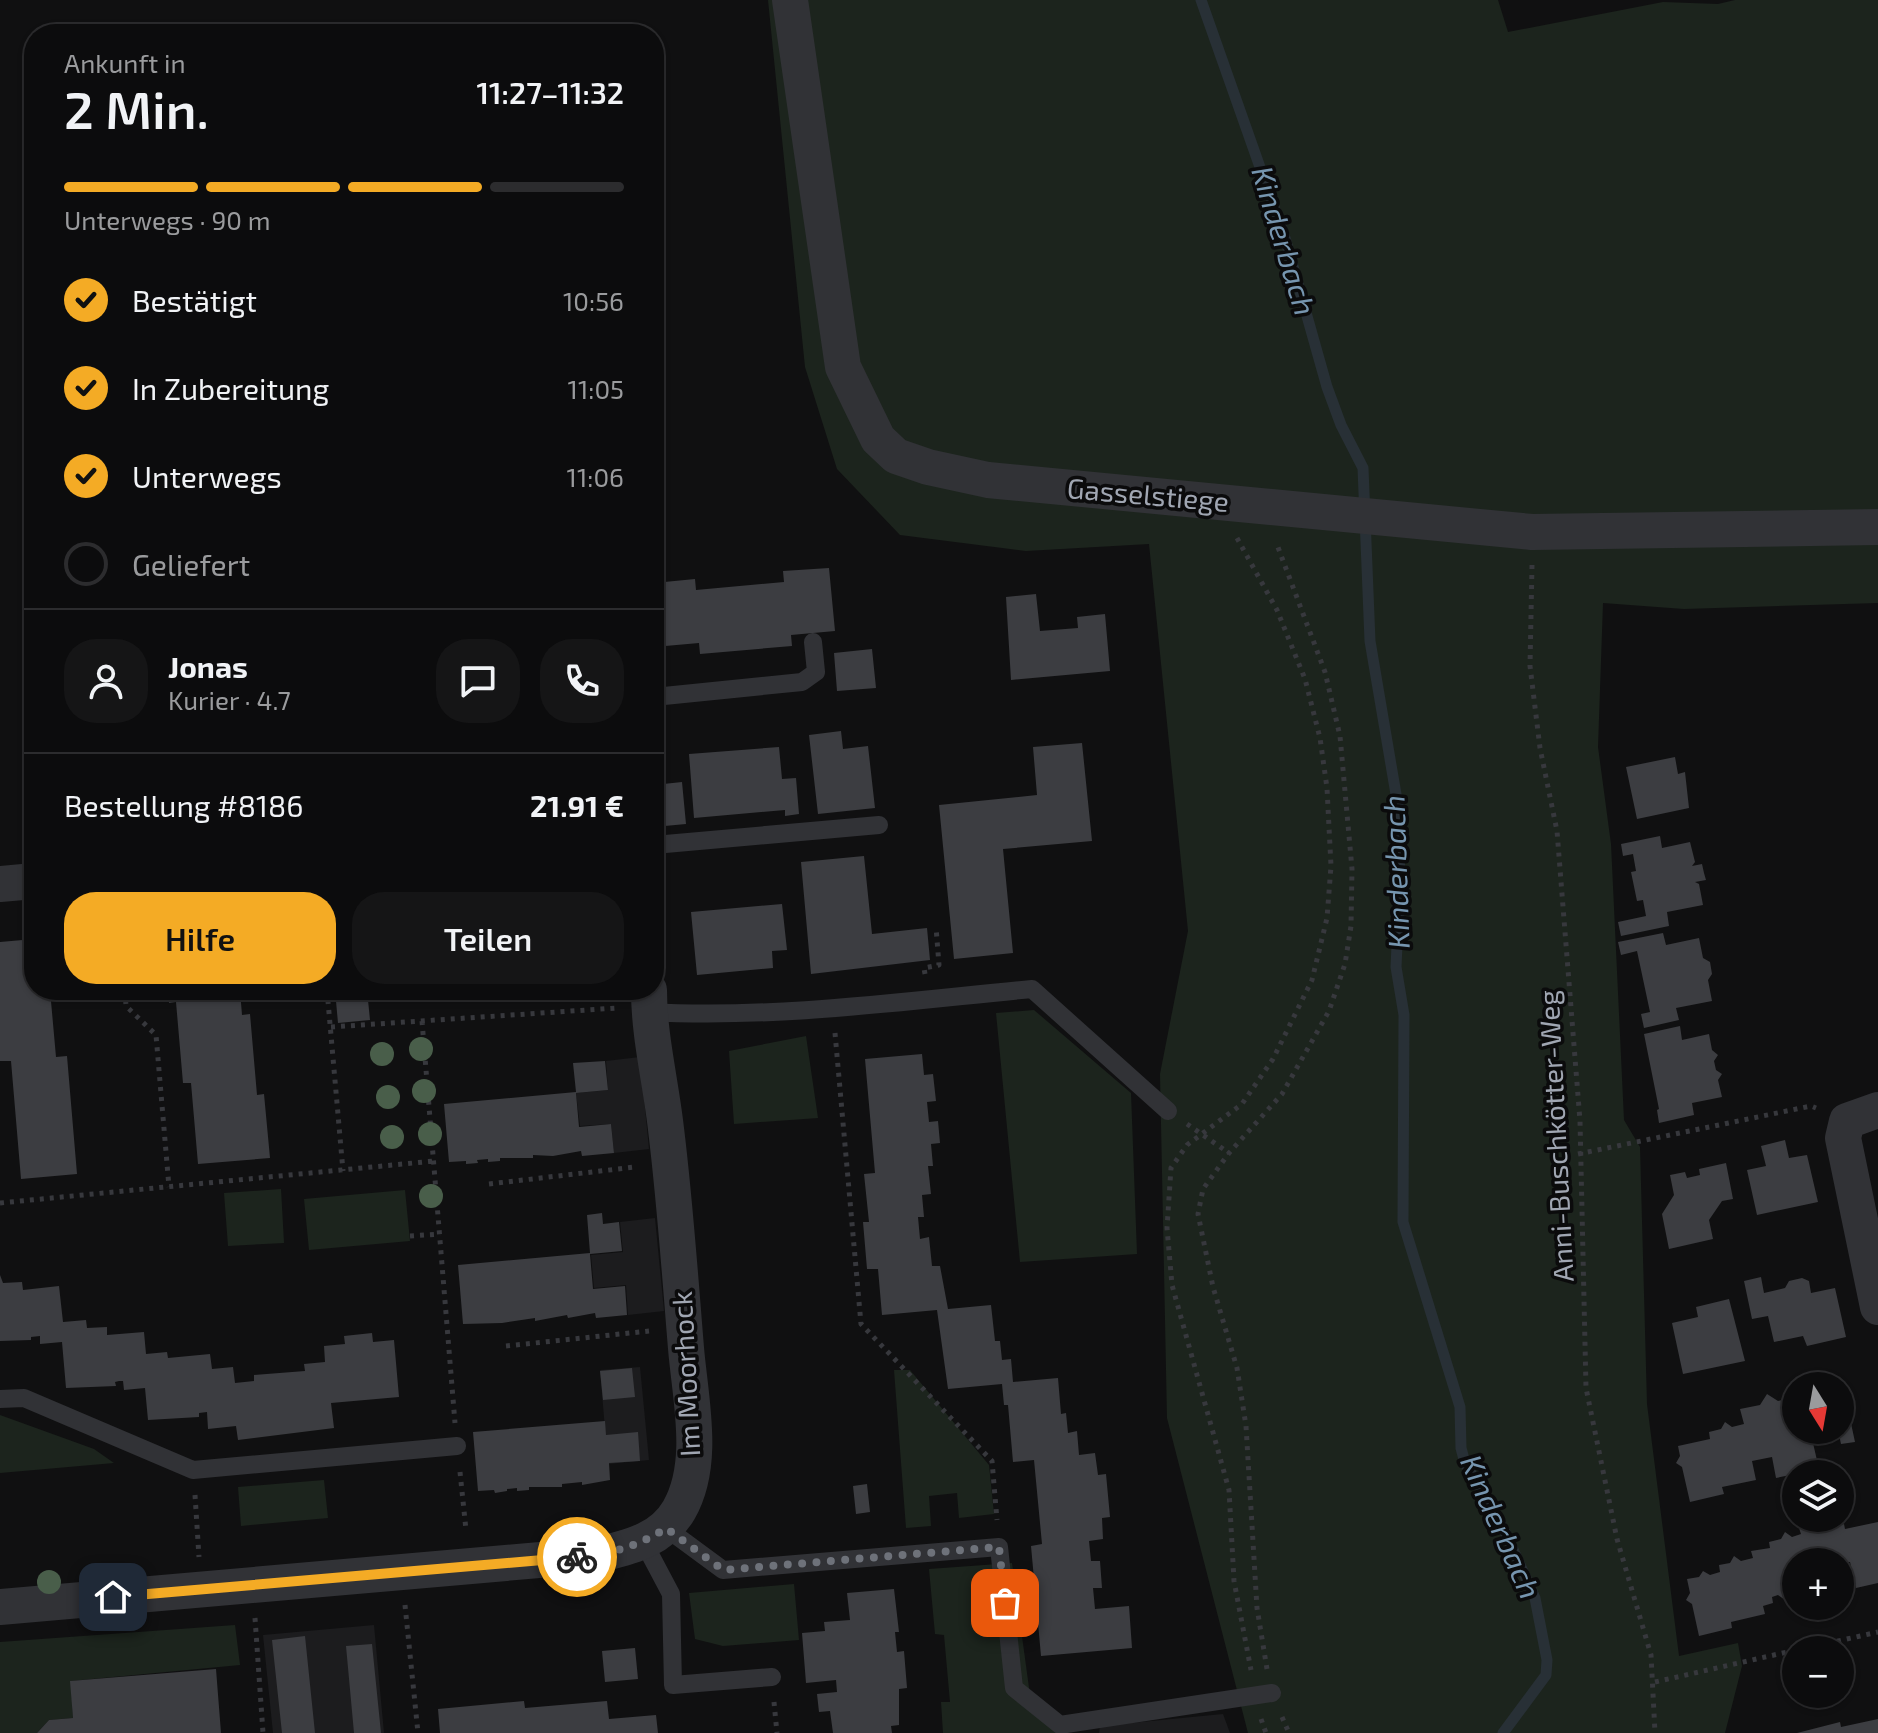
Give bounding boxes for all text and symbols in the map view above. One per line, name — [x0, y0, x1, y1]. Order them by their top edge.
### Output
text: Ankunft in — [64, 47, 186, 78]
text: 11:27–11:32 — [476, 74, 624, 110]
text: 2 Min. — [64, 77, 209, 139]
water label: Kinderbach — [1245, 162, 1325, 319]
text: Unterwegs · 90 m — [64, 204, 271, 235]
icon: check — [64, 278, 108, 322]
text: Bestätigt — [132, 282, 257, 318]
text: 10:56 — [563, 285, 624, 316]
icon: check — [64, 366, 108, 410]
text: In Zubereitung — [132, 370, 329, 406]
text: 11:05 — [568, 373, 624, 404]
icon: check — [64, 454, 108, 498]
text: Unterwegs — [132, 458, 282, 494]
text: 11:06 — [567, 461, 624, 492]
street label: Gasselstiege — [1066, 470, 1230, 518]
text: Geliefert — [132, 546, 250, 582]
button: person — [64, 639, 148, 723]
button: chat — [436, 639, 520, 723]
button: phone — [540, 639, 624, 723]
text: Jonas — [168, 648, 248, 684]
text: Kurier · 4.7 — [168, 684, 291, 715]
text: Bestellung #8186 — [64, 787, 303, 823]
text: 21.91 € — [530, 787, 624, 823]
water label: Kinderbach — [1374, 795, 1416, 950]
button: Hilfe — [64, 892, 336, 984]
button: Teilen — [352, 892, 624, 984]
street label: Anni-Buschkötter-Weg — [1530, 989, 1580, 1283]
street label: Im Moorhock — [664, 1290, 706, 1458]
north arrow — [1782, 1372, 1854, 1444]
map controls — [1782, 1372, 1854, 1708]
water label: Kinderbach — [1454, 1449, 1550, 1604]
button: layers — [1782, 1460, 1854, 1532]
courier — [537, 1517, 617, 1597]
icon: bike — [555, 1535, 599, 1579]
button: + — [1782, 1548, 1854, 1620]
pin — [79, 1563, 147, 1631]
pin — [971, 1569, 1039, 1637]
icon: home — [91, 1575, 135, 1619]
icon: bag — [983, 1581, 1027, 1625]
button: − — [1782, 1636, 1854, 1708]

